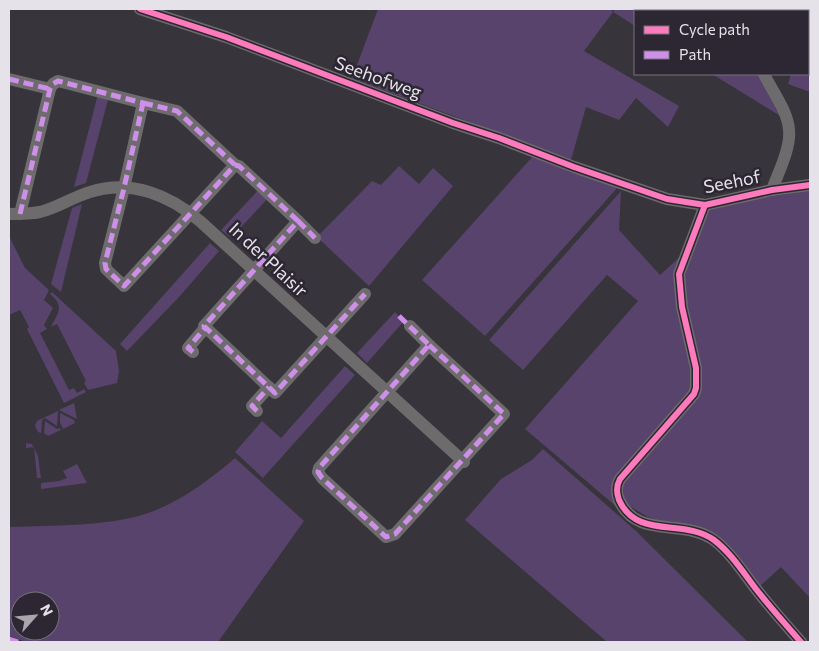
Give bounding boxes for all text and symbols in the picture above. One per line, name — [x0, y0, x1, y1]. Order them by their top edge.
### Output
legend — [634, 10, 809, 75]
text: Cycle path — [679, 20, 750, 38]
text: Path — [679, 45, 711, 63]
street label: Seehofweg — [332, 51, 425, 103]
street label: Seehof — [701, 165, 763, 197]
street label: In der Plaisir — [225, 217, 312, 301]
north arrow — [10, 591, 60, 641]
text: N — [37, 601, 57, 618]

